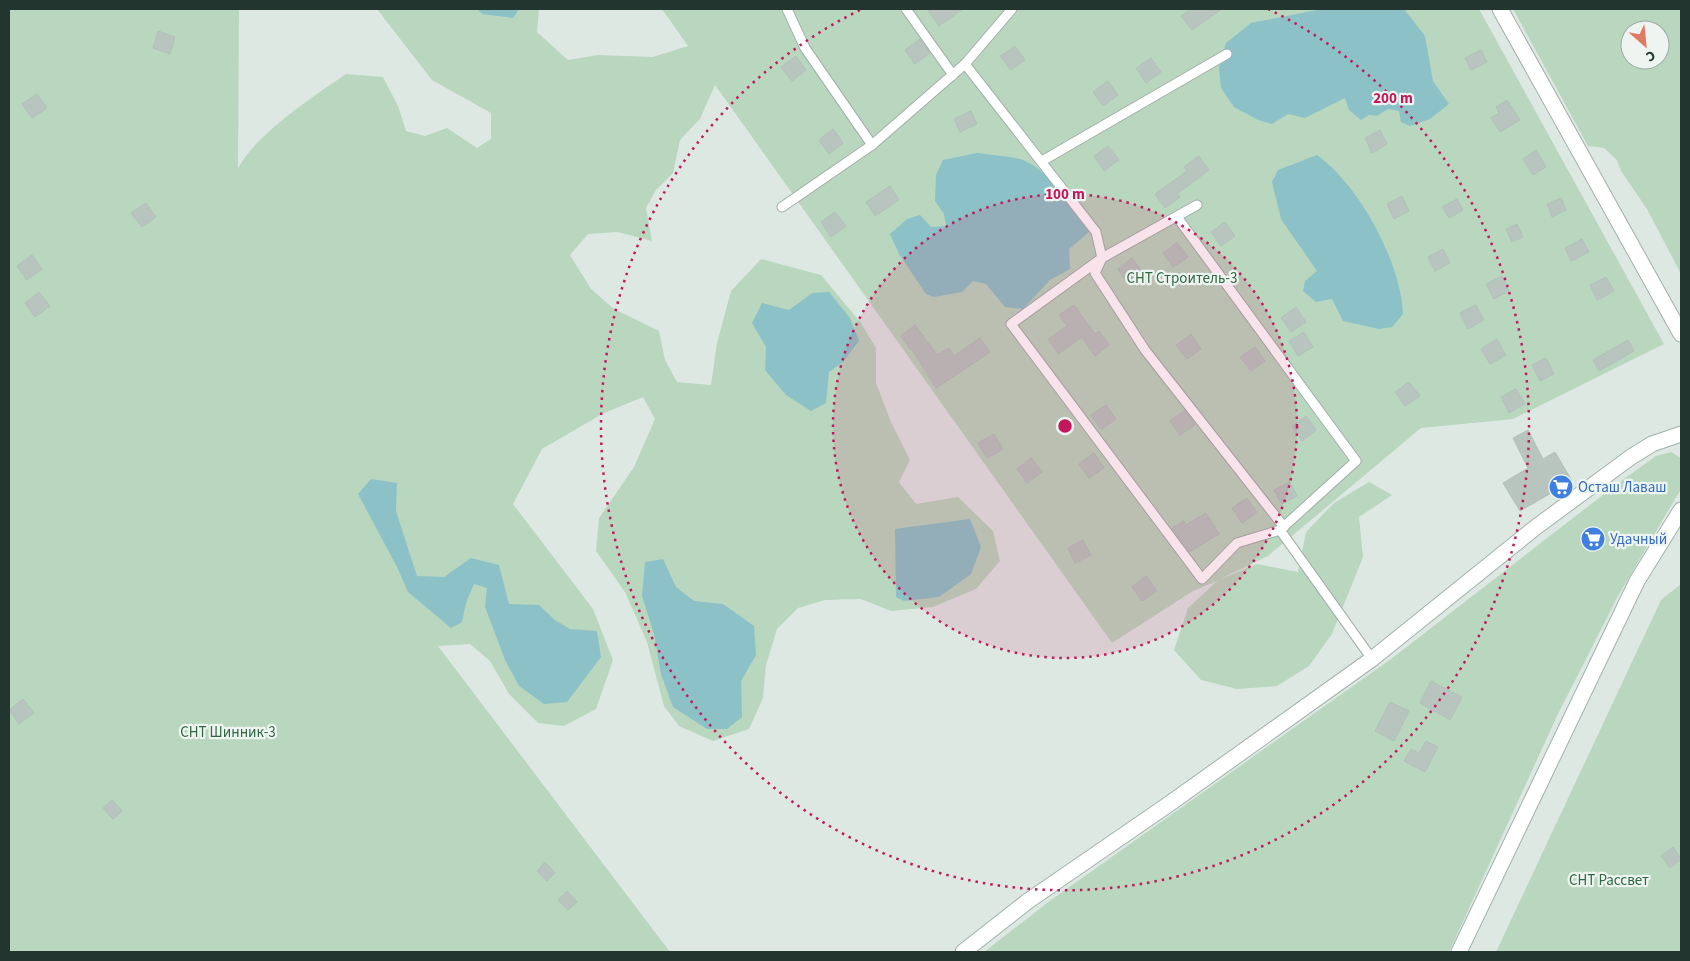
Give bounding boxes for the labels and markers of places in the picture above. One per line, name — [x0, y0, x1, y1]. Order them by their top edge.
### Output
centre of rings — [1056, 417, 1074, 435]
supermarket icon: Осташ Лаваш — [1548, 474, 1574, 500]
place label: Осташ Лаваш — [1578, 477, 1666, 498]
supermarket icon: Удачный — [1580, 526, 1606, 552]
place label: Удачный — [1610, 529, 1667, 550]

